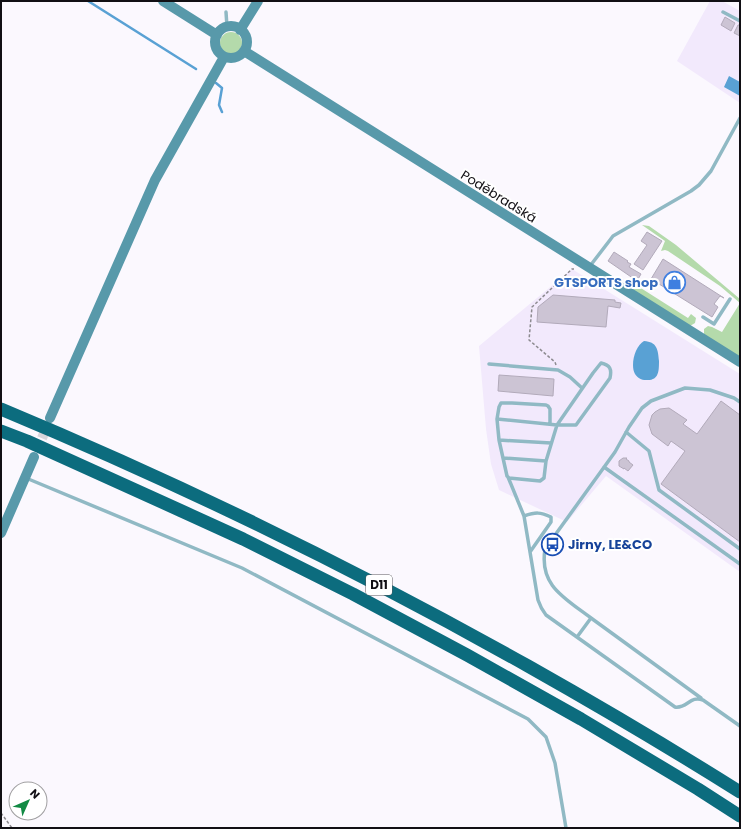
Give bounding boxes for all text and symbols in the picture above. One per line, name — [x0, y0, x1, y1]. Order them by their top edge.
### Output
street label: Poděbradská — [457, 166, 540, 227]
shop icon: GTSPORTS shop — [661, 269, 687, 295]
place label: GTSPORTS shop — [554, 273, 658, 292]
bus stop icon: Jirny, LE&CO — [540, 531, 566, 557]
place label: Jirny, LE&CO — [568, 535, 652, 554]
road number: D11 — [366, 575, 392, 595]
north arrow — [8, 781, 48, 821]
text: N — [26, 785, 44, 803]

